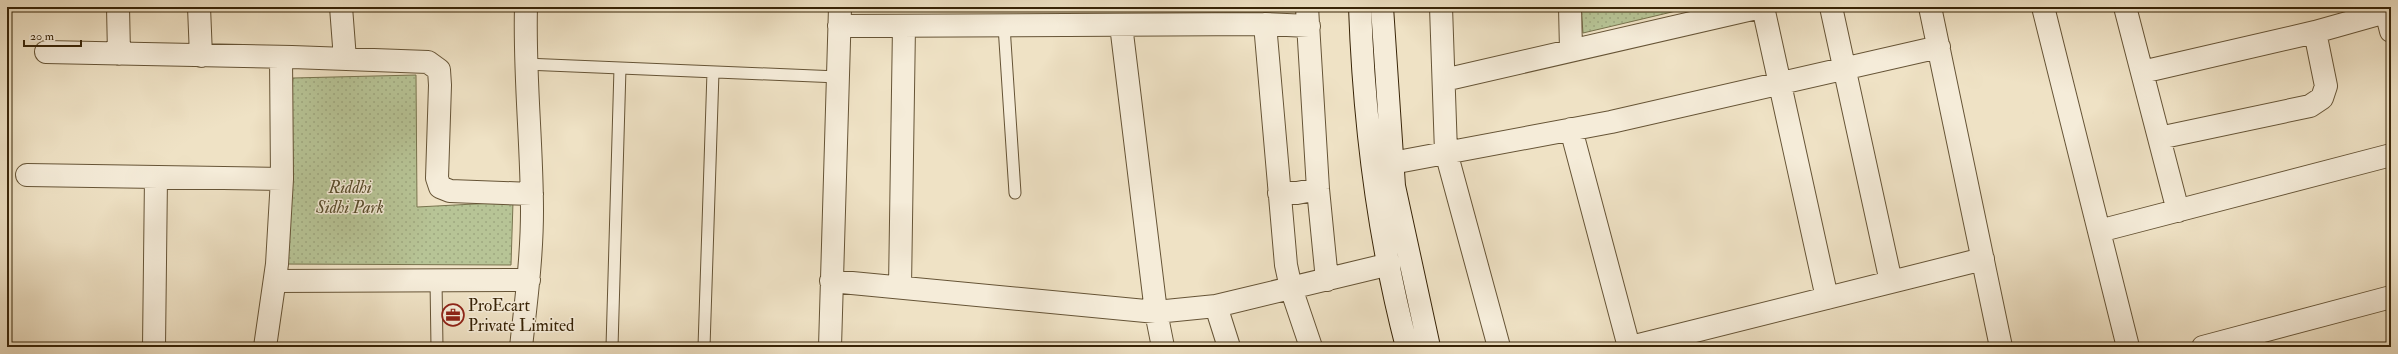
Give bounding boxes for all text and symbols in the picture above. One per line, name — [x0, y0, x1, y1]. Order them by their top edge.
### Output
scale bar — [24, 22, 81, 48]
text: 20 m — [30, 29, 55, 44]
park label: Riddhi Sidhi Park — [315, 177, 384, 218]
place label: ProEcart Private Limited — [468, 295, 575, 336]
office icon: ProEcart Private Limited — [440, 302, 466, 328]

